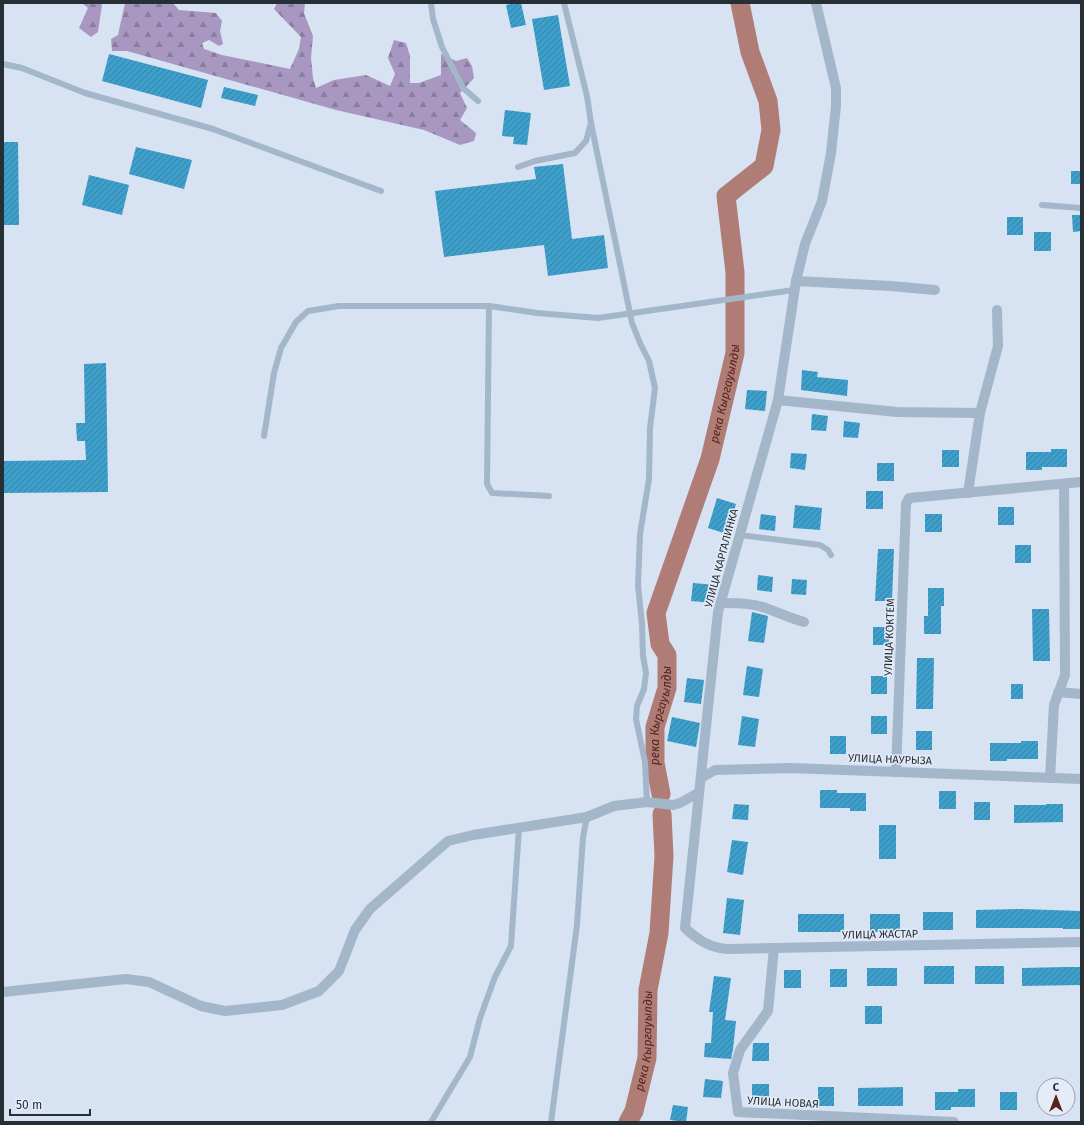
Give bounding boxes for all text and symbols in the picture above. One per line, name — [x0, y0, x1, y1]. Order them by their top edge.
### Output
water label: река Кыргауылды — [707, 344, 742, 445]
street label: УЛИЦА КАРГАЛИНКА — [702, 507, 741, 609]
street label: УЛИЦА КОКТЕМ — [882, 598, 897, 676]
water label: река Кыргауылды — [648, 666, 674, 765]
street label: УЛИЦА НАУРЫЗА — [848, 752, 933, 767]
street label: УЛИЦА ЖАСТАР — [842, 927, 919, 942]
water label: река Кыргауылды — [632, 990, 655, 1092]
north arrow — [1036, 1077, 1076, 1117]
text: С — [1053, 1081, 1060, 1094]
scale bar — [10, 1091, 90, 1117]
street label: УЛИЦА НОВАЯ — [747, 1094, 819, 1111]
text: 50 m — [16, 1098, 42, 1112]

